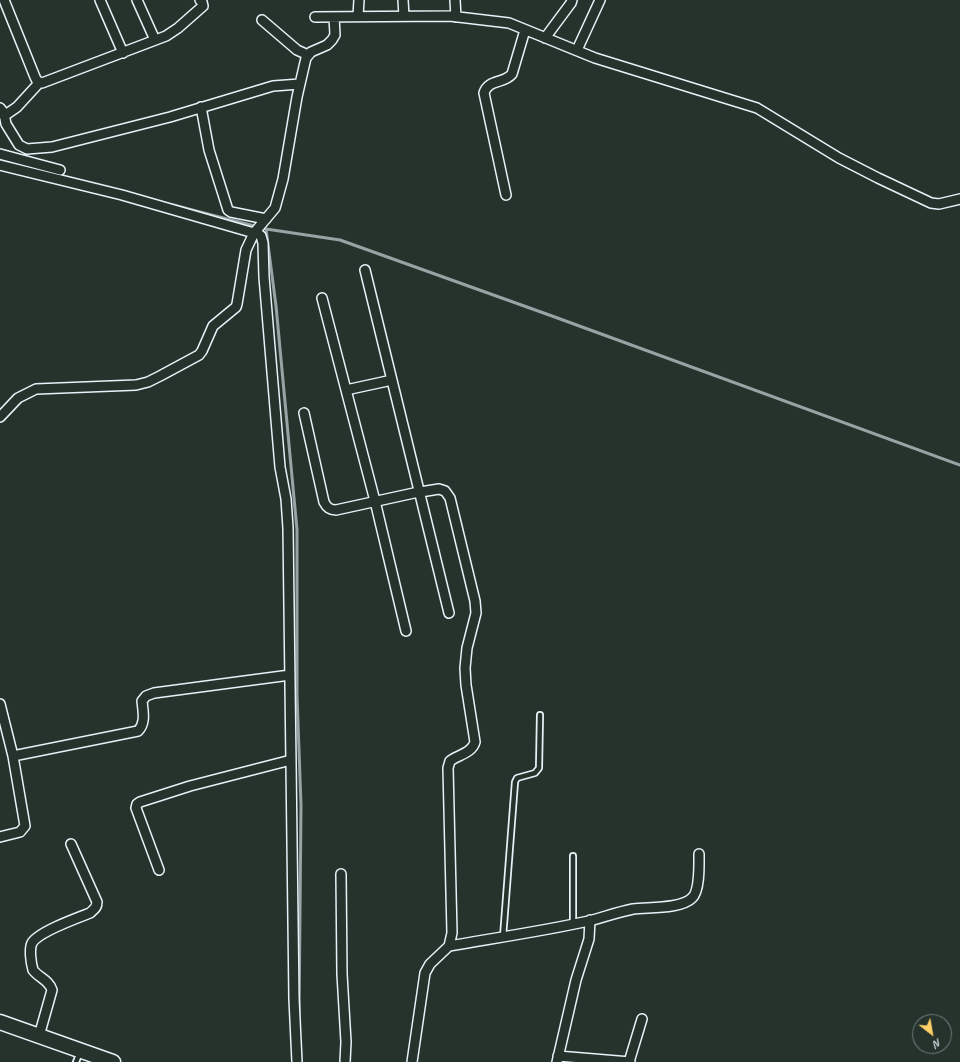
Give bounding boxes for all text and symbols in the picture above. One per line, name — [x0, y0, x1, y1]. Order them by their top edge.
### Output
north arrow — [912, 1014, 952, 1054]
text: N — [931, 1036, 944, 1051]

